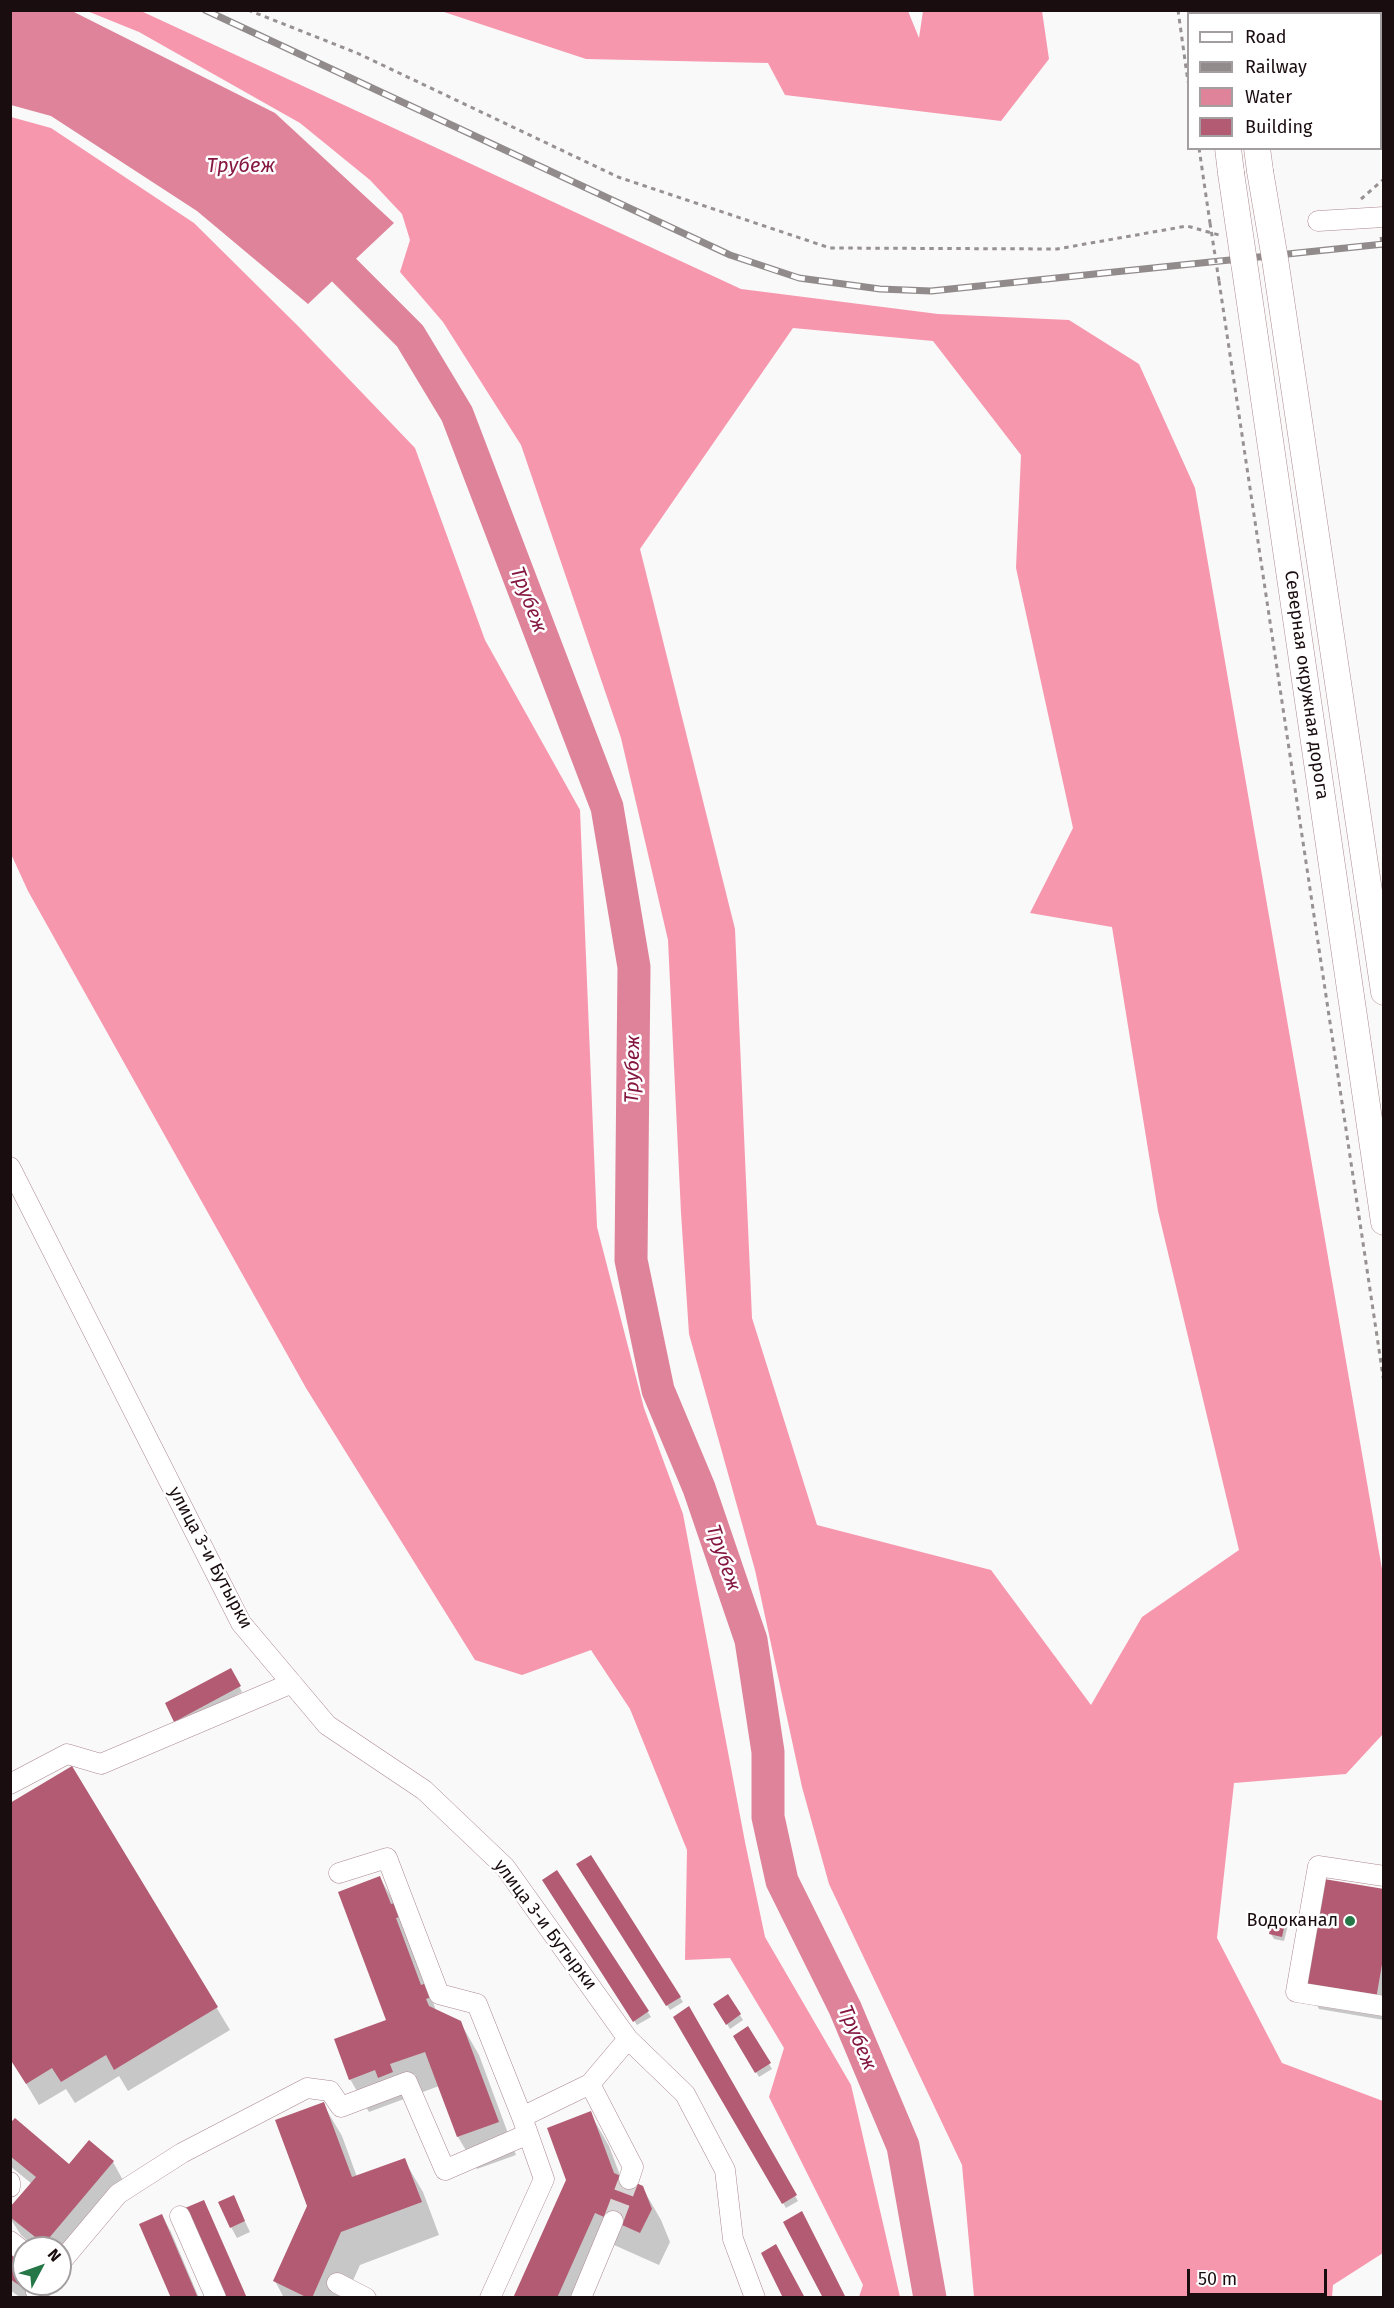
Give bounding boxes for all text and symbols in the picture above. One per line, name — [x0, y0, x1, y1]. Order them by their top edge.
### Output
legend — [1187, 12, 1382, 150]
text: Road — [1245, 26, 1287, 48]
text: Railway — [1245, 56, 1307, 78]
text: Water — [1245, 86, 1292, 108]
text: Building — [1245, 116, 1312, 138]
water label: Трубеж — [207, 154, 275, 178]
water label: Трубеж — [505, 564, 551, 636]
street label: Северная окружная дорога — [1279, 569, 1333, 801]
water label: Трубеж — [620, 1035, 646, 1103]
street label: улица 3-и Бутырки — [163, 1483, 257, 1633]
water label: Трубеж — [701, 1522, 745, 1594]
street label: улица 3-и Бутырки — [489, 1855, 601, 1995]
place label: Водоканал — [1247, 1910, 1338, 1932]
marker: Водоканал — [1343, 1914, 1357, 1928]
water label: Трубеж — [833, 2002, 881, 2074]
north arrow — [12, 2236, 72, 2296]
text: N — [44, 2245, 65, 2265]
scale bar — [1190, 2257, 1330, 2295]
text: 50 m — [1198, 2268, 1237, 2290]

